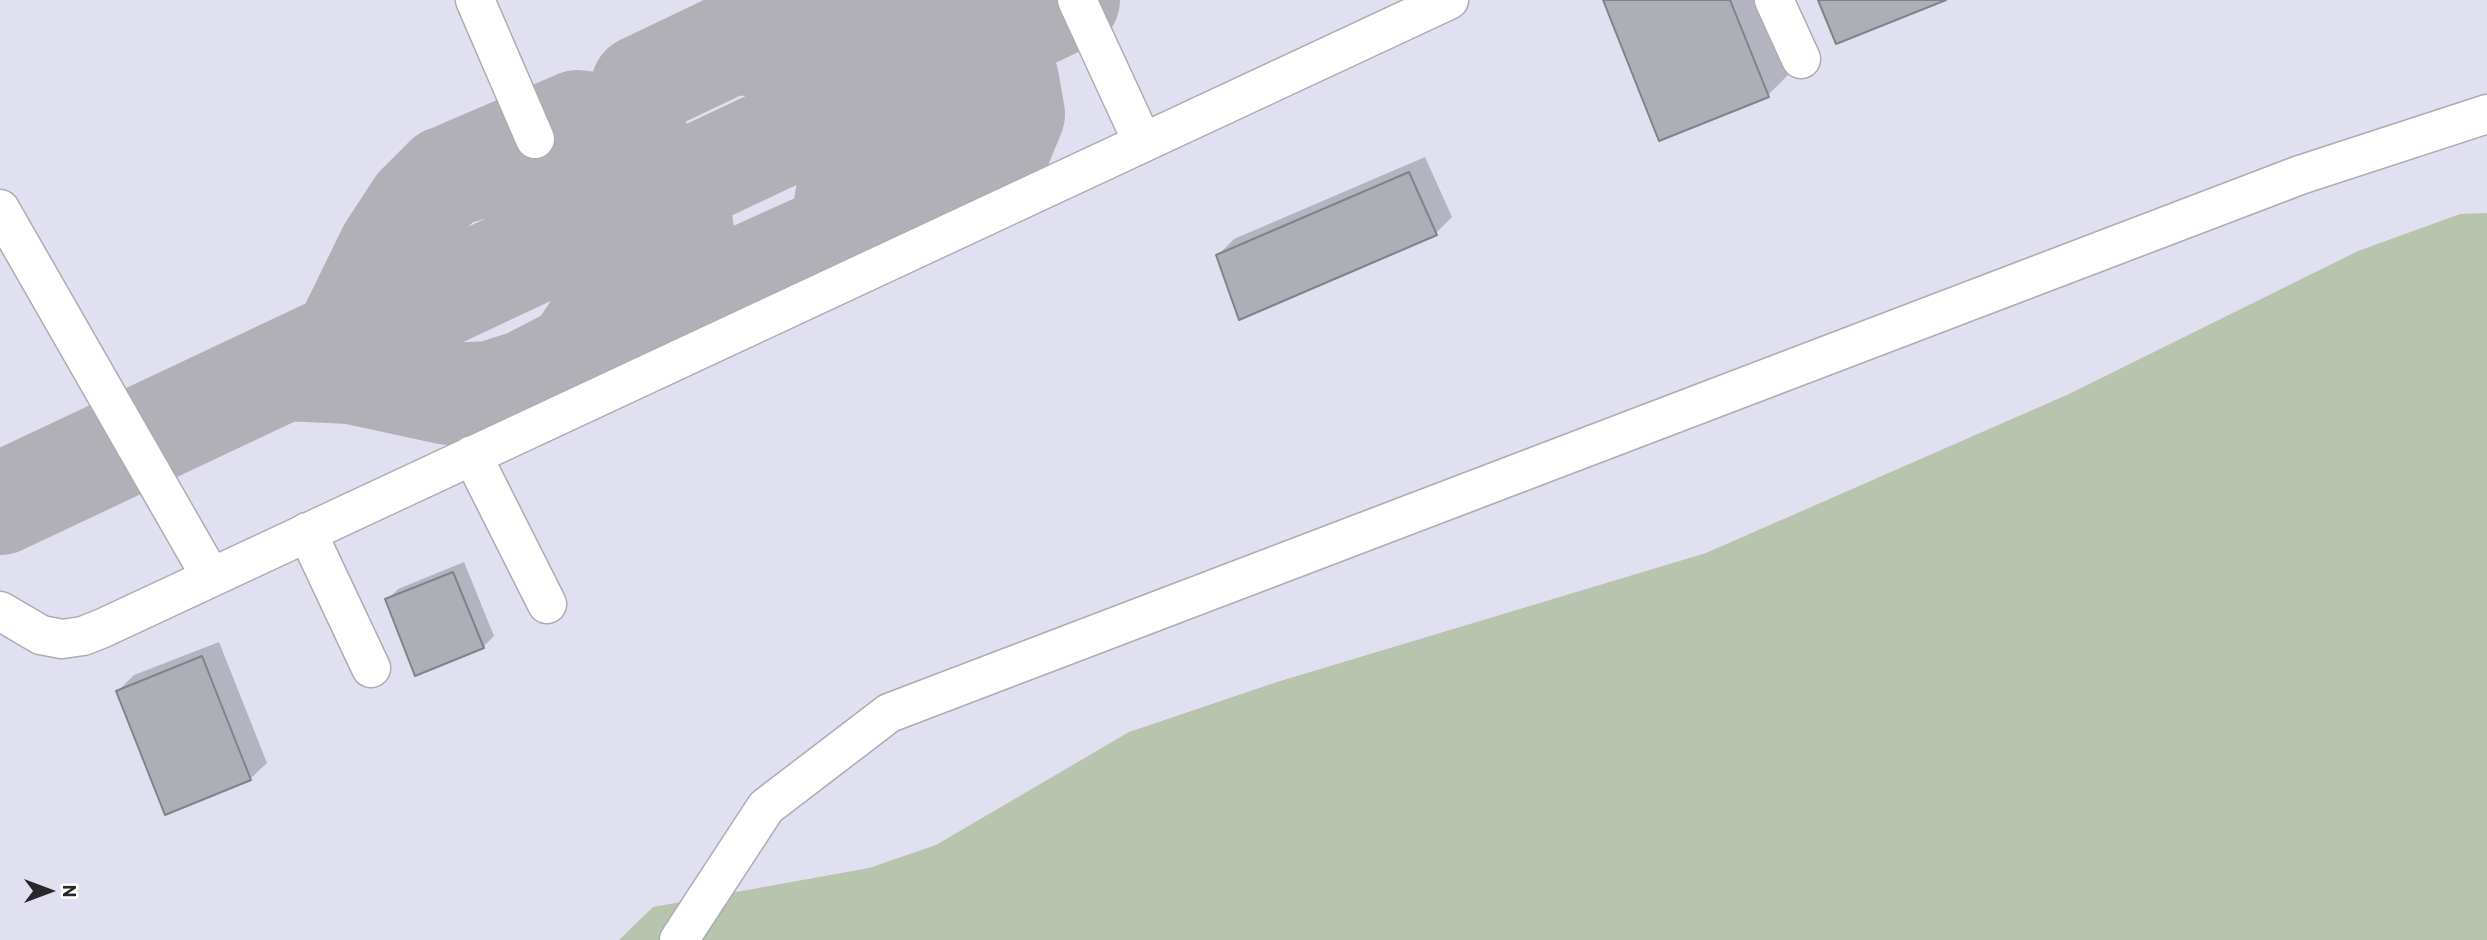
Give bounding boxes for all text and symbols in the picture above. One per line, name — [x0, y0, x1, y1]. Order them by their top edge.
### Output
north arrow — [14, 856, 84, 926]
text: N — [59, 885, 82, 897]

